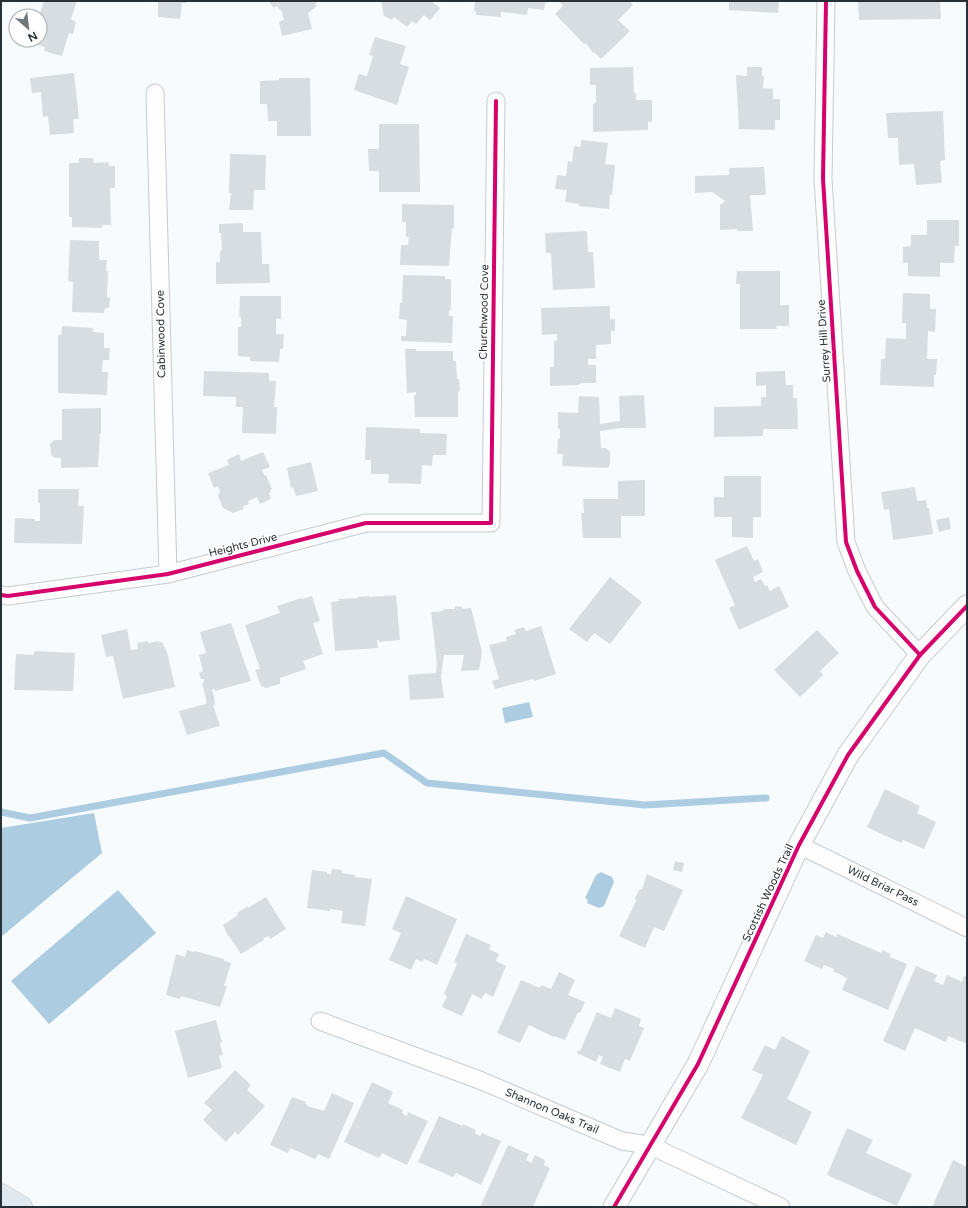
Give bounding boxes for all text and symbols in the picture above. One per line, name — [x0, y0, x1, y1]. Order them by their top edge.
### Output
north arrow — [8, 8, 48, 48]
text: N — [26, 29, 39, 44]
street label: Churchwood Cove — [477, 264, 491, 360]
street label: Cabinwood Cove — [154, 290, 168, 378]
street label: Surrey Hill Drive — [815, 299, 833, 383]
street label: Heights Drive — [207, 530, 279, 560]
street label: Scottish Woods Trail — [740, 842, 796, 944]
street label: Wild Briar Pass — [845, 863, 921, 909]
street label: Shannon Oaks Trail — [503, 1085, 601, 1137]

